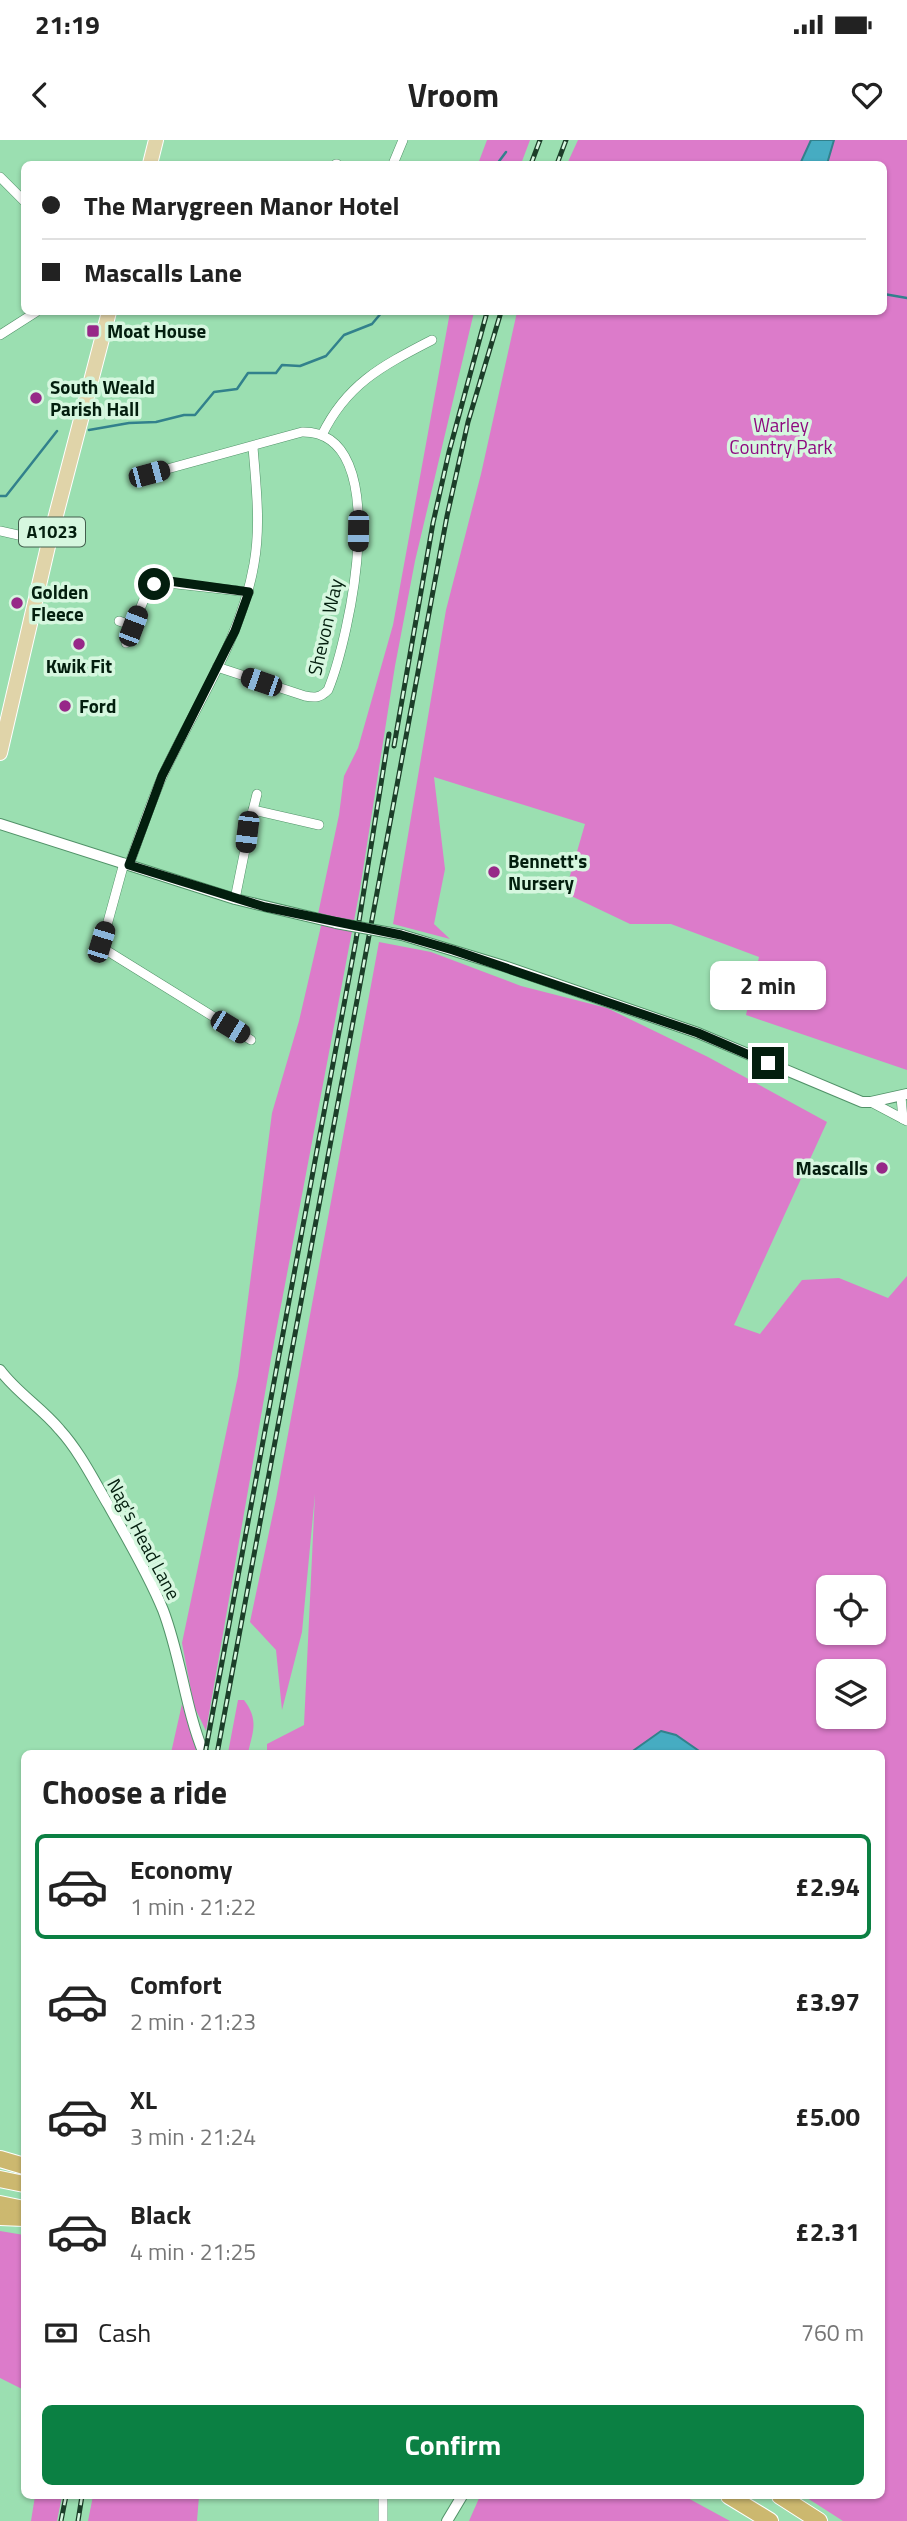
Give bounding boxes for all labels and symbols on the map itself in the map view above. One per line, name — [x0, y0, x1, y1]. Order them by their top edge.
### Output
place label: Moat House — [107, 316, 206, 345]
marker: Moat House — [85, 323, 101, 339]
place label: South Weald Parish Hall — [50, 372, 155, 423]
marker: South Weald Parish Hall — [28, 390, 44, 406]
park label: Warley Country Park — [729, 410, 833, 461]
car — [126, 458, 173, 490]
car — [348, 510, 369, 552]
road number: A1023 — [19, 518, 85, 546]
route start — [138, 568, 170, 600]
street label: Shevon Way — [299, 576, 350, 678]
place label: Golden Fleece — [31, 577, 88, 628]
marker: Golden Fleece — [9, 595, 25, 611]
car — [116, 603, 151, 649]
marker: Kwik Fit — [71, 636, 87, 652]
place label: Kwik Fit — [46, 651, 112, 680]
car — [238, 665, 285, 699]
place label: Ford — [79, 691, 116, 720]
marker: Ford — [57, 698, 73, 714]
car — [235, 810, 260, 854]
place label: Bennett's Nursery — [508, 846, 587, 897]
marker: Bennett's Nursery — [486, 864, 502, 880]
car — [85, 919, 118, 965]
callout: 2 min — [710, 962, 826, 1010]
car — [207, 1007, 254, 1047]
route end — [752, 1047, 784, 1079]
place label: Mascalls — [796, 1153, 868, 1182]
marker: Mascalls — [874, 1160, 890, 1176]
street label: Nag's Head Lane — [100, 1473, 189, 1605]

